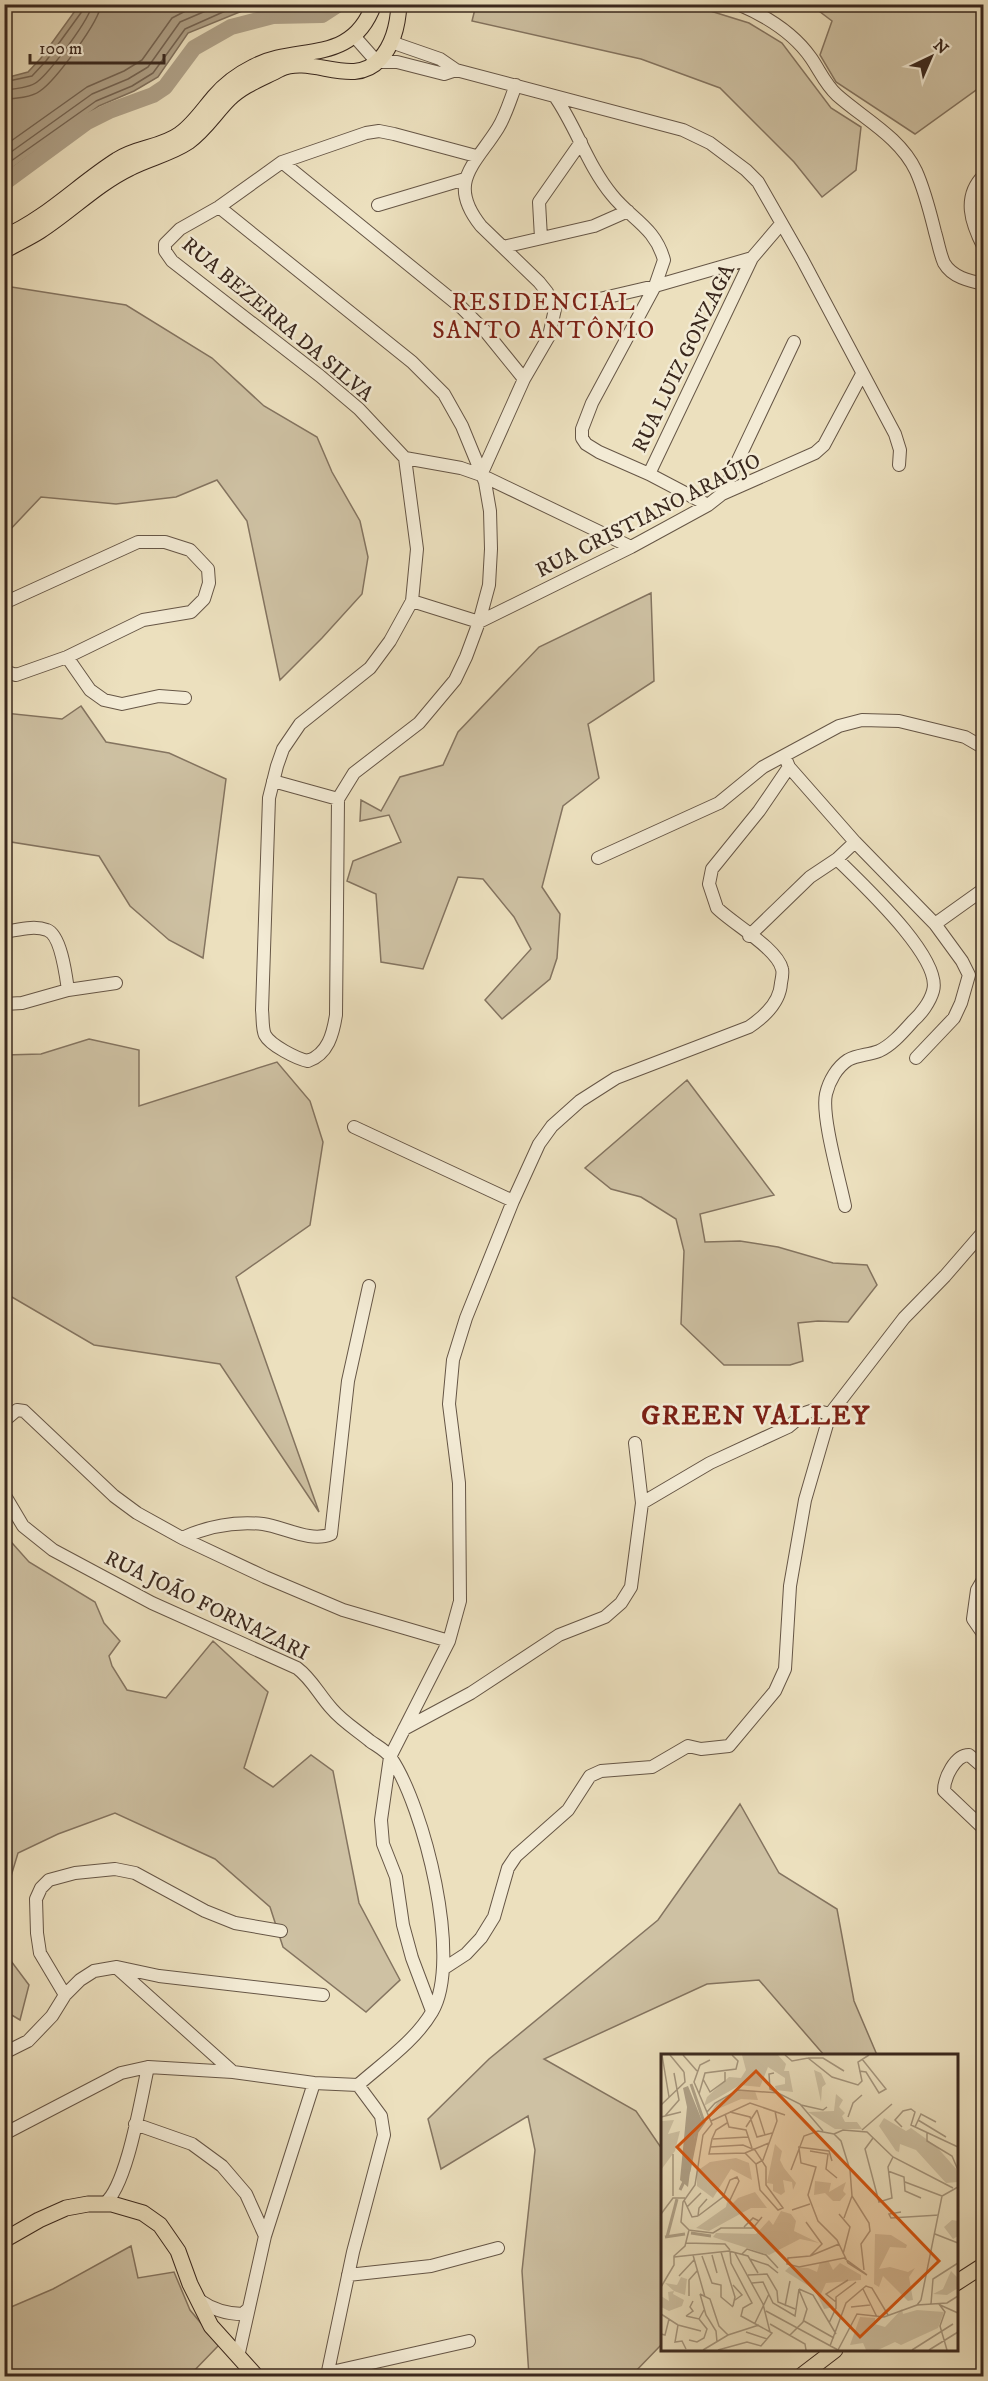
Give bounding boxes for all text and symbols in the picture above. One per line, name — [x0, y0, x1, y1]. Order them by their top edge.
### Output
scale bar — [30, 27, 164, 65]
north arrow — [901, 27, 961, 87]
text: N — [929, 35, 952, 59]
text: 100 m — [39, 38, 82, 60]
street label: RUA BEZERRA DA SILVA — [176, 232, 379, 408]
street label: RUA LUIZ GONZAGA — [627, 259, 741, 457]
district label: RESIDENCIAL SANTO ANTÔNIO — [432, 288, 656, 346]
street label: RUA CRISTIANO ARAÚJO — [531, 446, 765, 584]
district label: GREEN VALLEY — [641, 1399, 871, 1433]
street label: RUA JOÃO FORNAZARI — [100, 1543, 314, 1667]
inset map — [661, 2054, 958, 2351]

